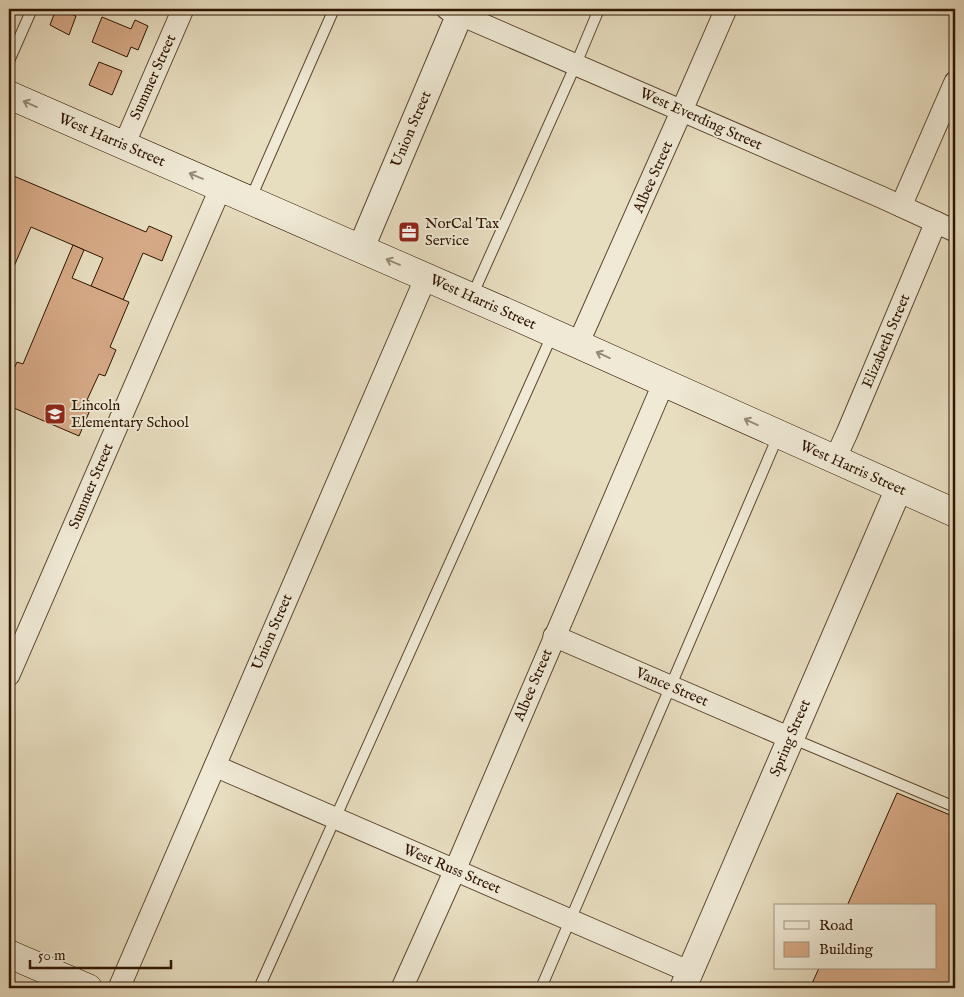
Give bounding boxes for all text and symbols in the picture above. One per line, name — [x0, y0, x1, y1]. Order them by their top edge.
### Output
street label: Summer Street — [126, 31, 180, 123]
street label: West Everding Street — [637, 83, 765, 155]
street label: Union Street — [386, 88, 436, 170]
one-way arrow — [23, 99, 38, 109]
street label: West Harris Street — [56, 109, 168, 171]
street label: Albee Street — [628, 138, 677, 217]
one-way arrow — [188, 171, 203, 180]
place label: NorCal Tax Service — [425, 214, 500, 250]
office icon: NorCal Tax Service — [397, 220, 421, 244]
one-way arrow — [386, 257, 401, 267]
street label: West Harris Street — [427, 270, 539, 334]
street label: Elizabeth Street — [858, 291, 914, 391]
one-way arrow — [596, 349, 611, 359]
place label: Lincoln Elementary School — [71, 396, 190, 432]
school or university icon: Lincoln Elementary School — [43, 402, 67, 426]
one-way arrow — [744, 417, 759, 426]
street label: West Harris Street — [797, 436, 909, 500]
street label: Summer Street — [64, 440, 118, 532]
street label: Union Street — [247, 591, 297, 673]
street label: Albee Street — [509, 646, 557, 725]
street label: Vance Street — [632, 663, 711, 711]
street label: Spring Street — [765, 697, 815, 779]
street label: West Russ Street — [400, 840, 504, 898]
legend — [774, 904, 936, 970]
text: Road — [819, 916, 854, 935]
scale bar — [30, 937, 171, 969]
text: Building — [819, 940, 874, 959]
text: 50 m — [38, 946, 66, 965]

